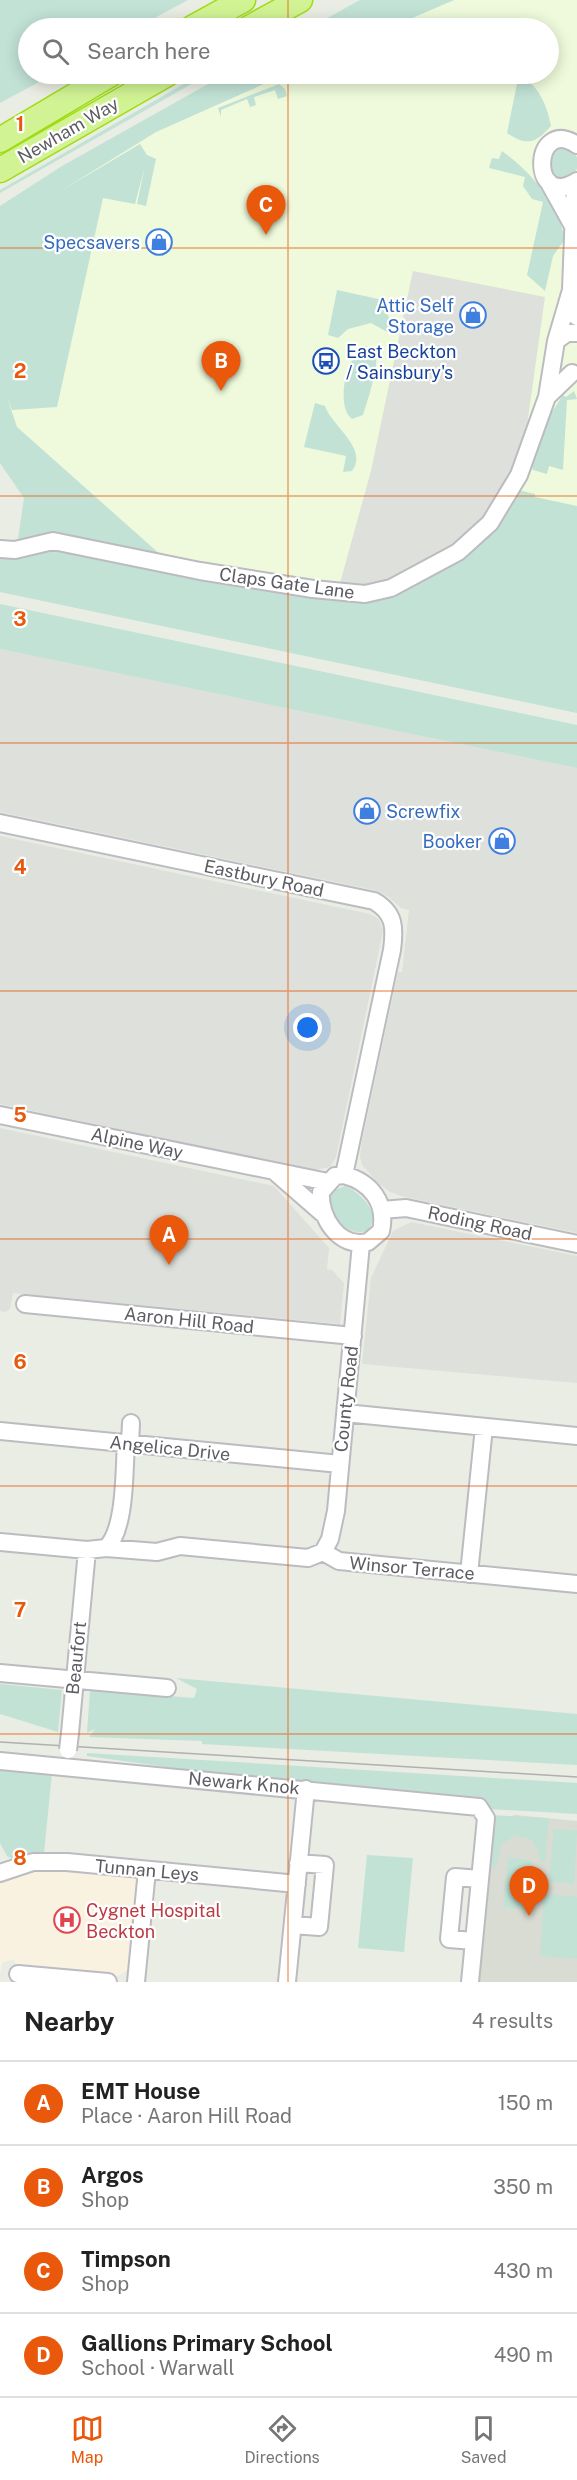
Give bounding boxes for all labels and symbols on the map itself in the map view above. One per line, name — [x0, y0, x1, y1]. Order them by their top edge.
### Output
street label: Newham Way — [14, 92, 123, 167]
text: 1 — [16, 112, 24, 136]
pin: C — [246, 186, 286, 235]
shop icon: Specsavers — [144, 227, 174, 257]
place label: Specsavers — [43, 232, 140, 253]
place label: Attic Self Storage — [376, 295, 454, 337]
shop icon: Attic Self Storage — [458, 300, 488, 330]
place label: East Beckton / Sainsbury's — [346, 341, 456, 383]
pin: B — [202, 342, 240, 391]
bus stop icon: East Beckton / Sainsbury's — [311, 346, 341, 376]
text: 2 — [14, 359, 26, 383]
street label: Claps Gate Lane — [218, 563, 356, 603]
text: 3 — [13, 607, 27, 631]
shop icon: Screwfix — [352, 796, 382, 826]
place label: Screwfix — [386, 801, 461, 822]
shop icon: Booker — [487, 826, 517, 856]
place label: Booker — [423, 831, 482, 852]
text: 4 — [13, 855, 27, 879]
street label: Eastbury Road — [202, 855, 326, 901]
your location — [293, 1013, 322, 1042]
text: 5 — [13, 1103, 27, 1127]
street label: Alpine Way — [89, 1123, 185, 1163]
street label: Roding Road — [426, 1202, 534, 1244]
pin: A — [150, 1216, 188, 1265]
street label: Aaron Hill Road — [123, 1303, 255, 1337]
street label: County Road — [330, 1345, 362, 1453]
text: 6 — [13, 1350, 27, 1374]
street label: Angelica Drive — [109, 1431, 231, 1465]
street label: Winsor Terrace — [348, 1552, 476, 1584]
text: 7 — [14, 1598, 26, 1622]
street label: Beaufort — [62, 1620, 90, 1696]
street label: Newark Knok — [187, 1768, 301, 1798]
text: 8 — [13, 1846, 27, 1870]
street label: Tunnan Leys — [94, 1855, 200, 1885]
pin: D — [510, 1866, 548, 1916]
place label: Cygnet Hospital Beckton — [86, 1900, 221, 1942]
hospital icon: Cygnet Hospital Beckton — [52, 1905, 82, 1935]

